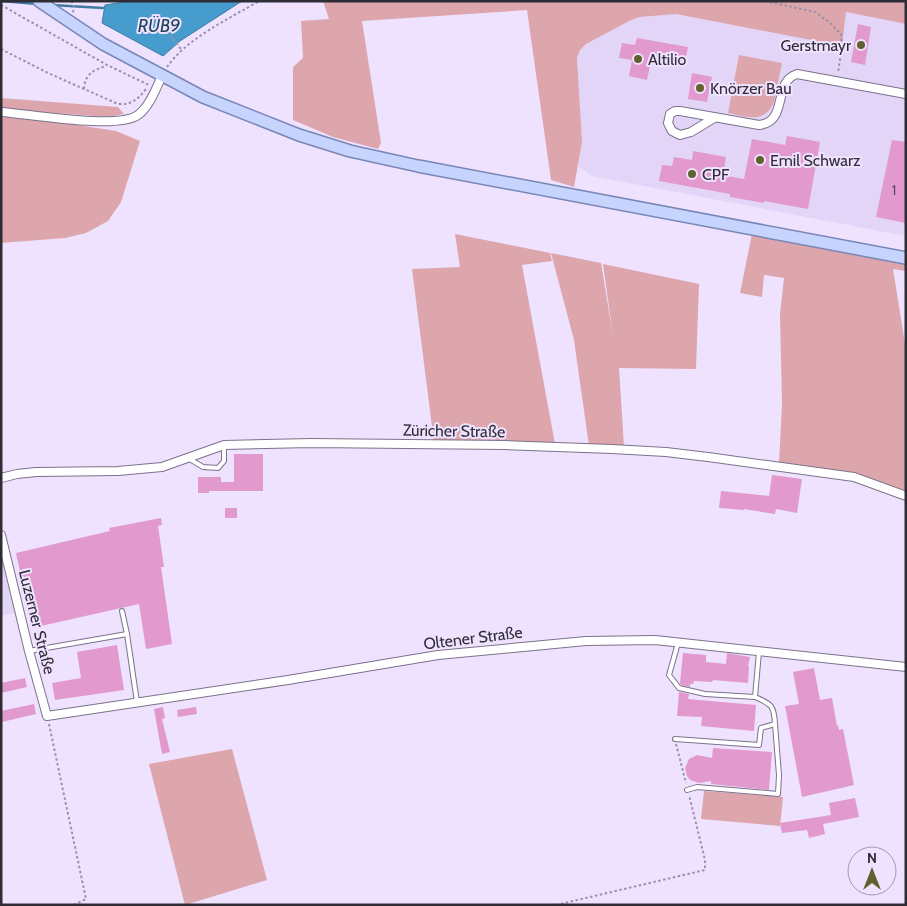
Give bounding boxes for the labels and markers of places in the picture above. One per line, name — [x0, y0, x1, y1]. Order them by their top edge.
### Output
place label: Gerstmayr — [781, 36, 852, 55]
marker: Gerstmayr — [855, 39, 867, 51]
place label: Altilio — [648, 50, 686, 69]
marker: Altilio — [632, 53, 644, 65]
place label: Knörzer Bau — [710, 79, 792, 98]
marker: Knörzer Bau — [694, 82, 706, 94]
place label: Emil Schwarz — [770, 151, 861, 170]
marker: Emil Schwarz — [754, 154, 766, 166]
place label: CPF — [702, 165, 730, 184]
marker: CPF — [686, 168, 698, 180]

